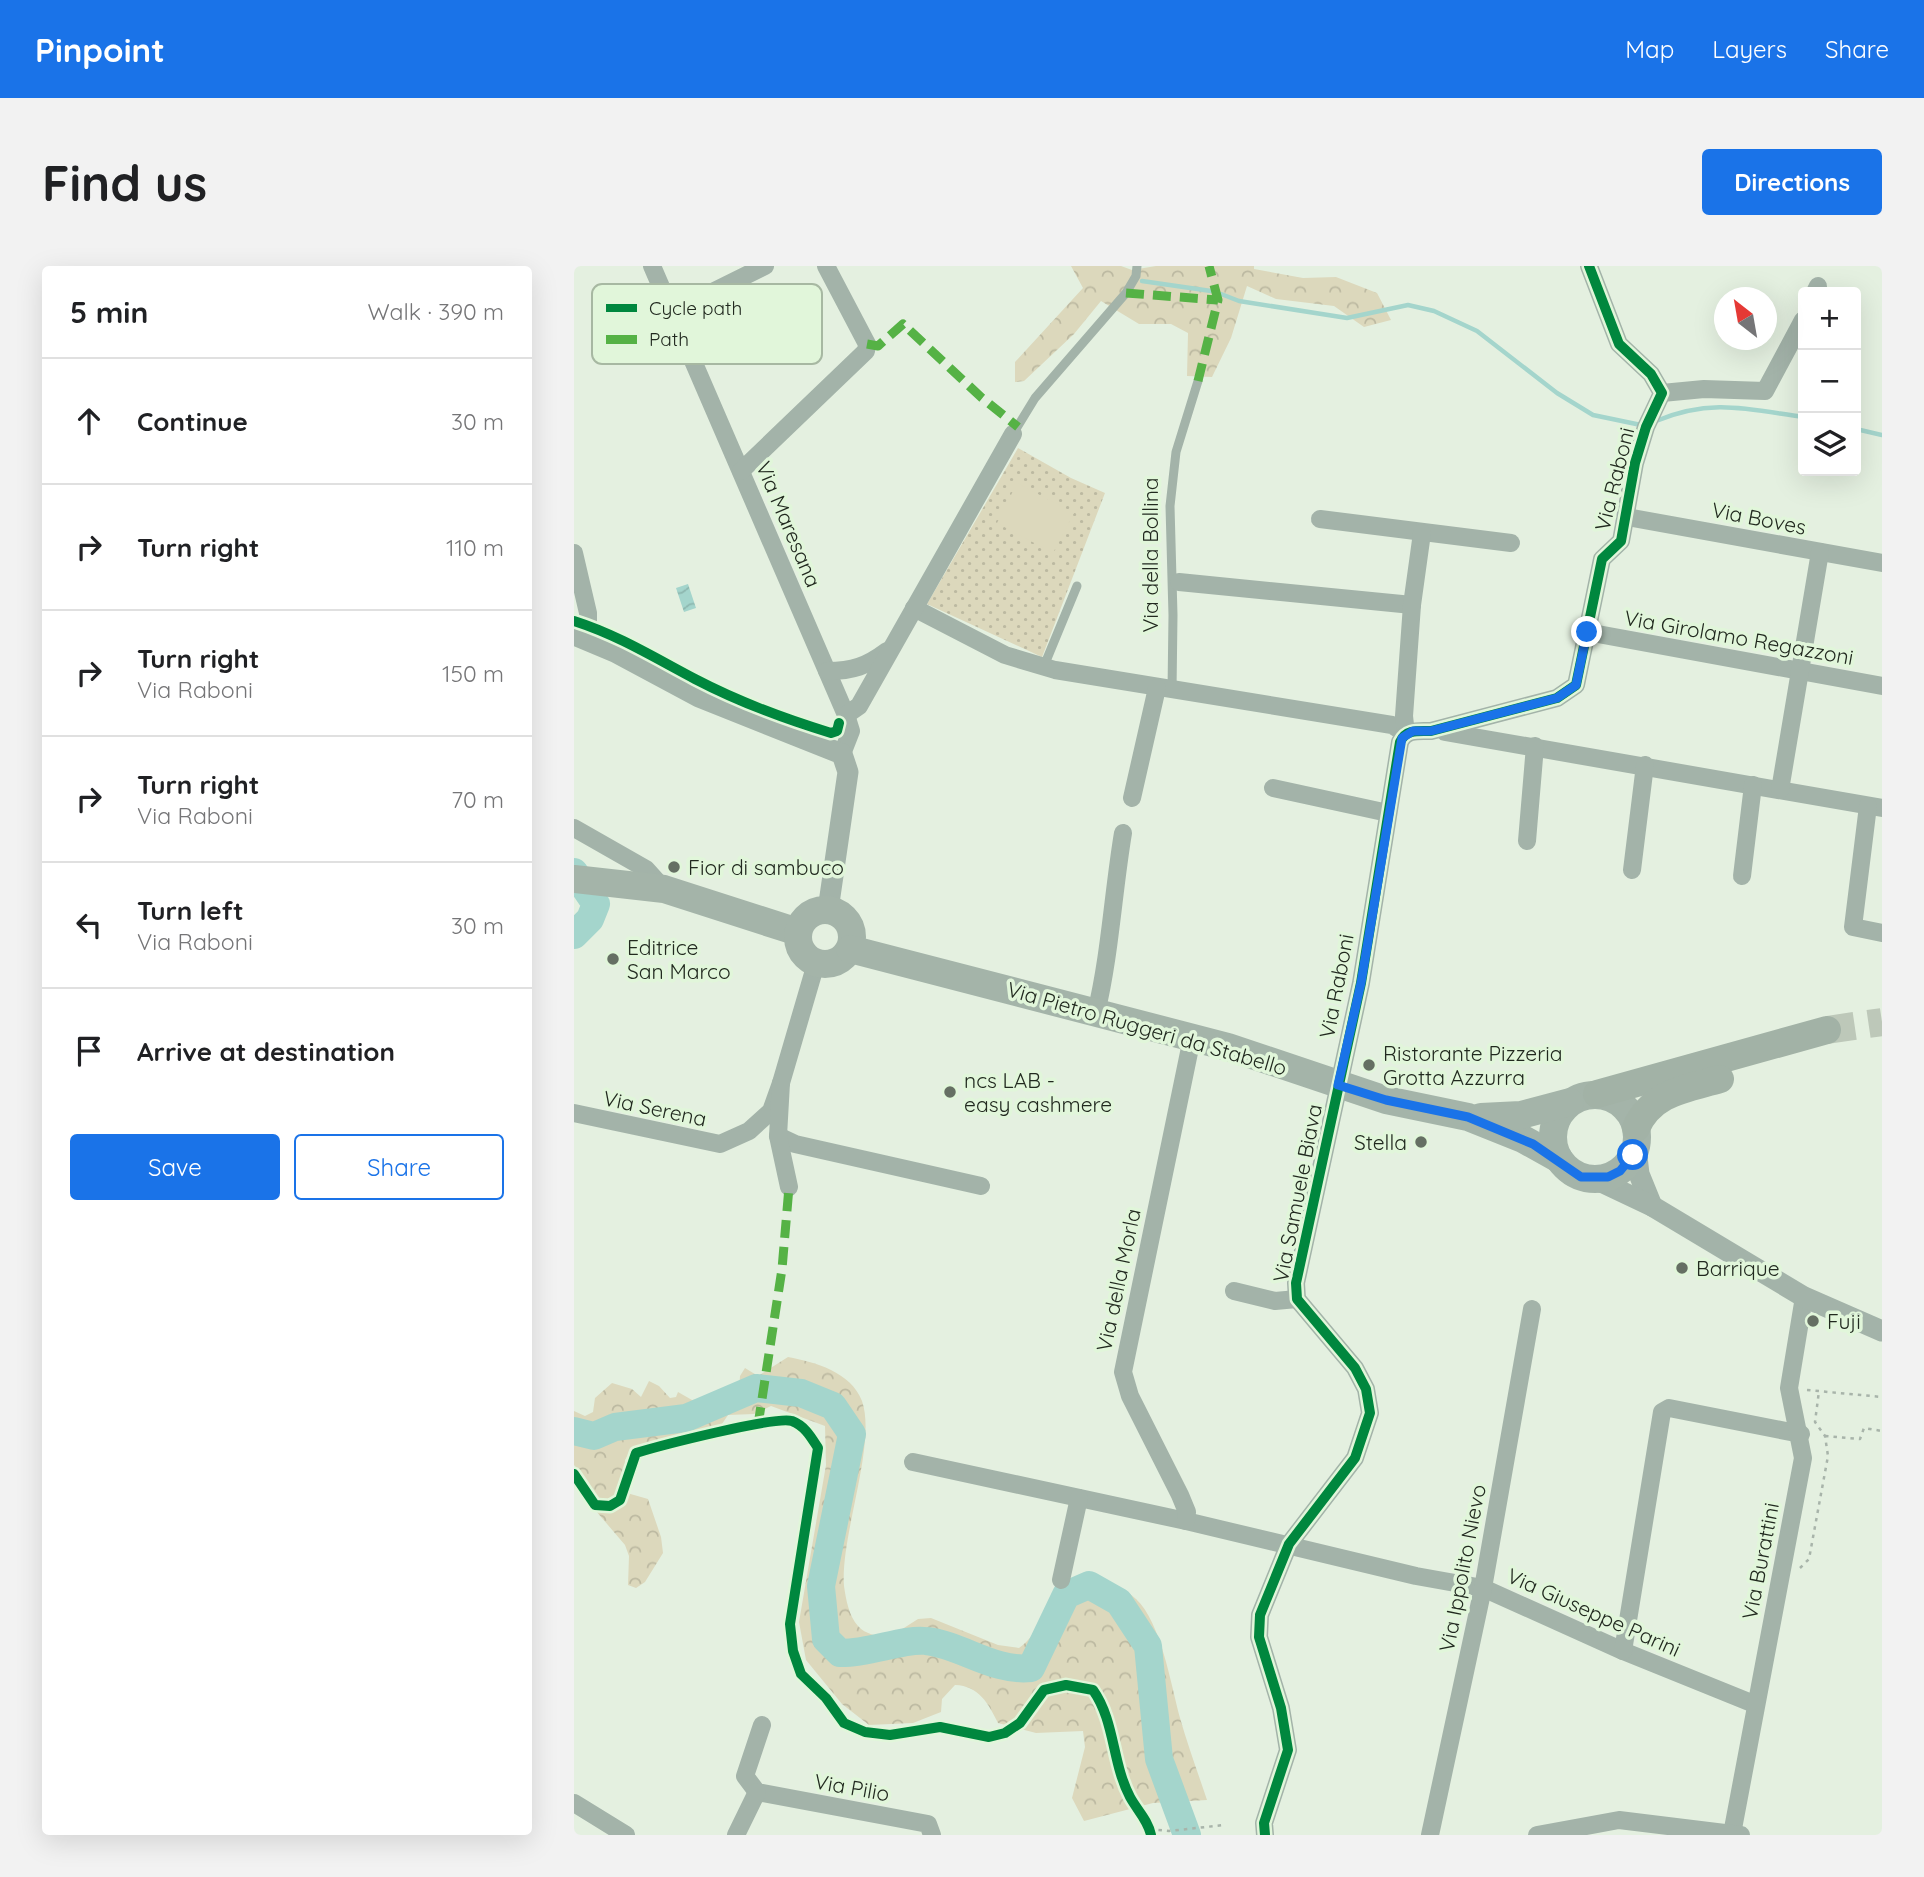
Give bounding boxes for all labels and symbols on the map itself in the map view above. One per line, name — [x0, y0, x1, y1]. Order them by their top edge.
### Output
legend — [592, 284, 822, 364]
north arrow — [1714, 287, 1777, 350]
text: Cycle path — [649, 296, 742, 320]
text: Path — [649, 327, 689, 351]
street label: Via Raboni — [1589, 425, 1639, 533]
street label: Via Maresana — [751, 457, 827, 591]
street label: Via della Bollina — [1137, 478, 1163, 632]
street label: Via Boves — [1709, 496, 1809, 540]
street label: Via Girolamo Regazzoni — [1622, 604, 1856, 670]
route end — [1571, 616, 1602, 647]
place label: Fior di sambuco — [688, 854, 844, 880]
marker: Fior di sambuco — [666, 859, 682, 875]
street label: Via Raboni — [1313, 932, 1359, 1040]
place label: Editrice San Marco — [627, 934, 731, 984]
marker: Editrice San Marco — [605, 951, 621, 967]
street label: Via Pietro Ruggeri da Stabello — [1004, 976, 1290, 1080]
place label: Ristorante Pizzeria Grotta Azzurra — [1383, 1040, 1563, 1090]
marker: Ristorante Pizzeria Grotta Azzurra — [1361, 1057, 1377, 1073]
place label: ncs LAB - easy cashmere — [964, 1067, 1112, 1117]
street label: Via Serena — [601, 1084, 709, 1132]
marker: ncs LAB - easy cashmere — [942, 1084, 958, 1100]
street label: Via Samuele Biava — [1267, 1102, 1327, 1284]
place label: Stella — [1354, 1129, 1407, 1155]
marker: Stella — [1413, 1134, 1429, 1150]
route start — [1617, 1139, 1648, 1170]
street label: Via della Morla — [1090, 1206, 1146, 1354]
place label: Barrique — [1696, 1255, 1780, 1281]
marker: Barrique — [1674, 1260, 1690, 1276]
place label: Fuji — [1827, 1308, 1861, 1334]
marker: Fuji — [1805, 1313, 1821, 1329]
street label: Via Ippolito Nievo — [1433, 1482, 1491, 1654]
street label: Via Burattini — [1736, 1500, 1784, 1622]
street label: Via Giuseppe Parini — [1503, 1562, 1685, 1662]
street label: Via Pilio — [812, 1768, 892, 1806]

